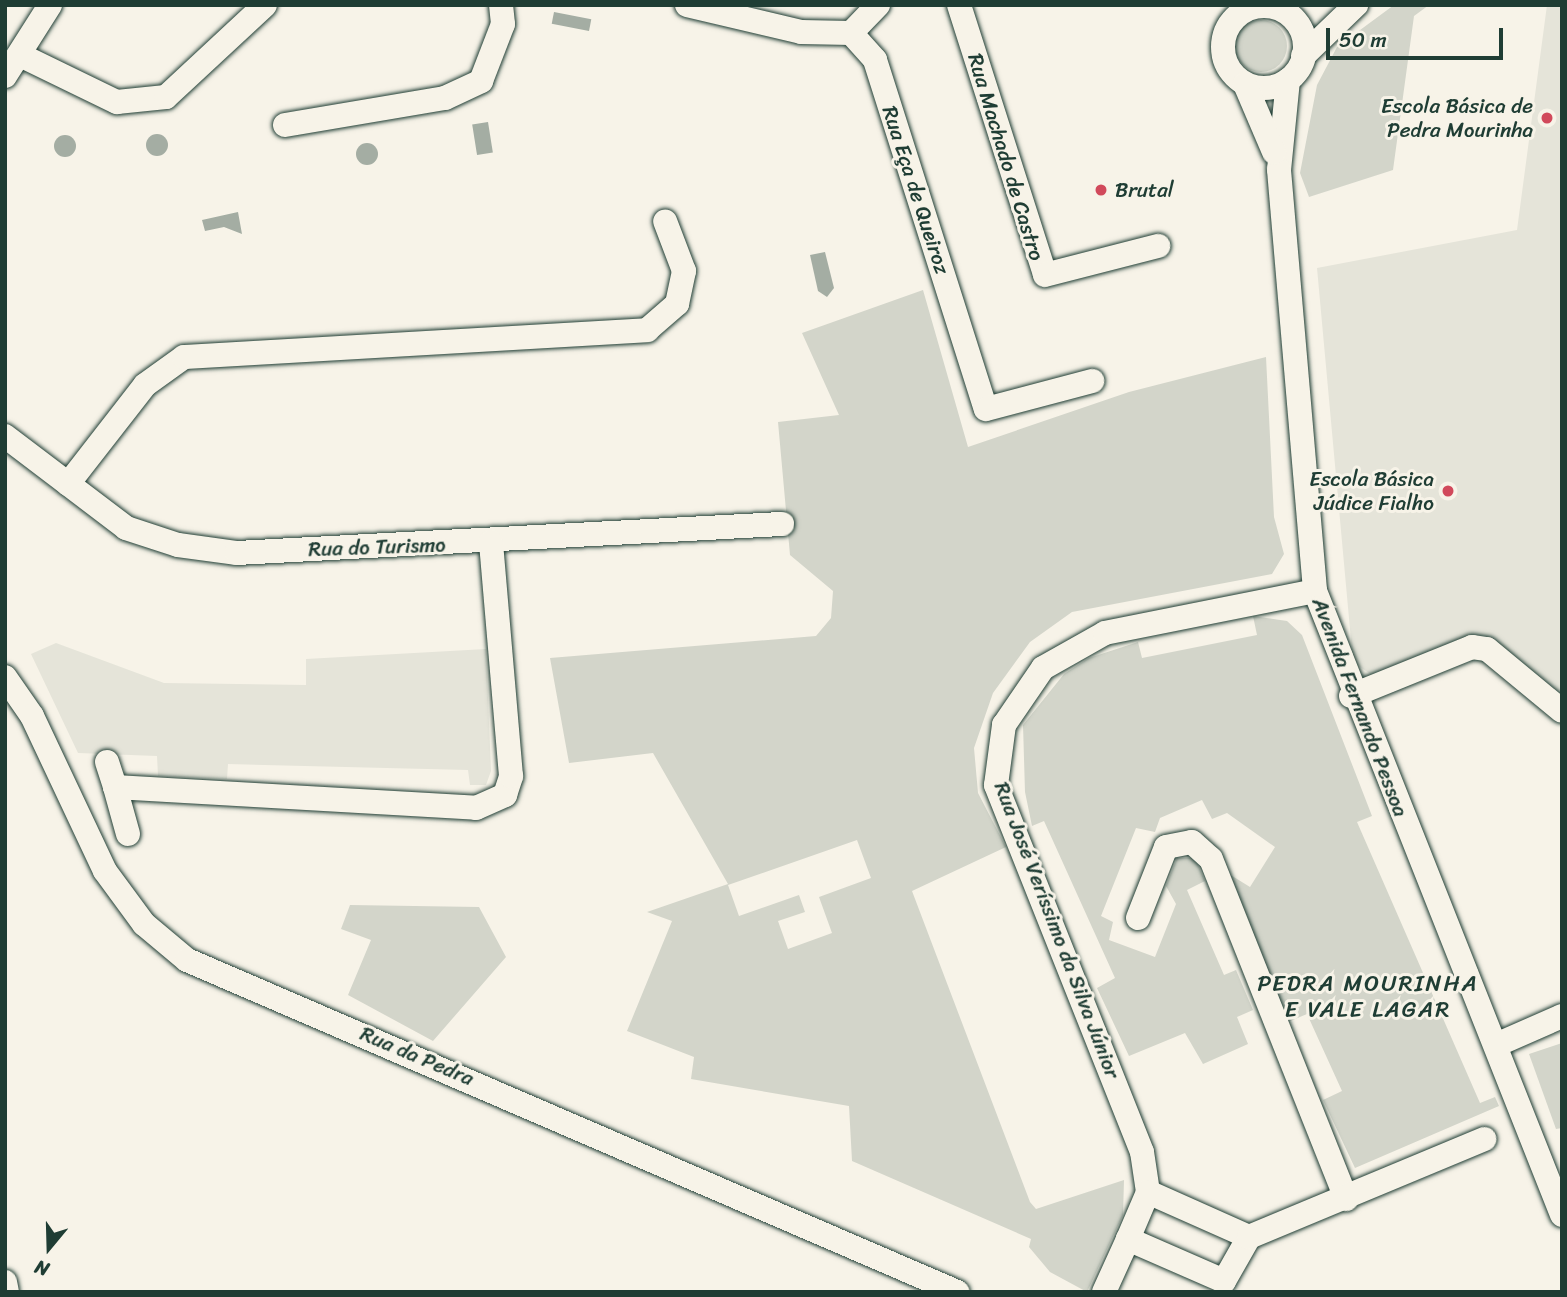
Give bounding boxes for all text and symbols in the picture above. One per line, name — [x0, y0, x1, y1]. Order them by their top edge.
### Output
scale bar — [1329, 14, 1506, 58]
text: 50 m — [1339, 21, 1387, 59]
street label: Rua Machado de Castro — [962, 50, 1050, 264]
place label: Escola Básica de Pedra Mourinha — [1381, 93, 1533, 143]
street label: Rua Eça de Queiroz — [877, 102, 955, 278]
marker: Escola Básica de Pedra Mourinha — [1539, 110, 1555, 126]
place label: Brutal — [1115, 177, 1174, 203]
marker: Brutal — [1093, 182, 1109, 198]
place label: Escola Básica Júdice Fialho — [1309, 466, 1434, 516]
marker: Escola Básica Júdice Fialho — [1440, 483, 1456, 499]
street label: Rua do Turismo — [307, 532, 447, 562]
street label: Avenida Fernando Pessoa — [1306, 593, 1414, 821]
street label: Rua José Veríssimo da Silva Júnior — [989, 779, 1125, 1081]
district label: PEDRA MOURINHA E VALE LAGAR — [1260, 970, 1476, 1024]
street label: Rua da Pedra — [356, 1021, 478, 1091]
north arrow — [14, 1213, 84, 1283]
text: N — [30, 1251, 54, 1286]

